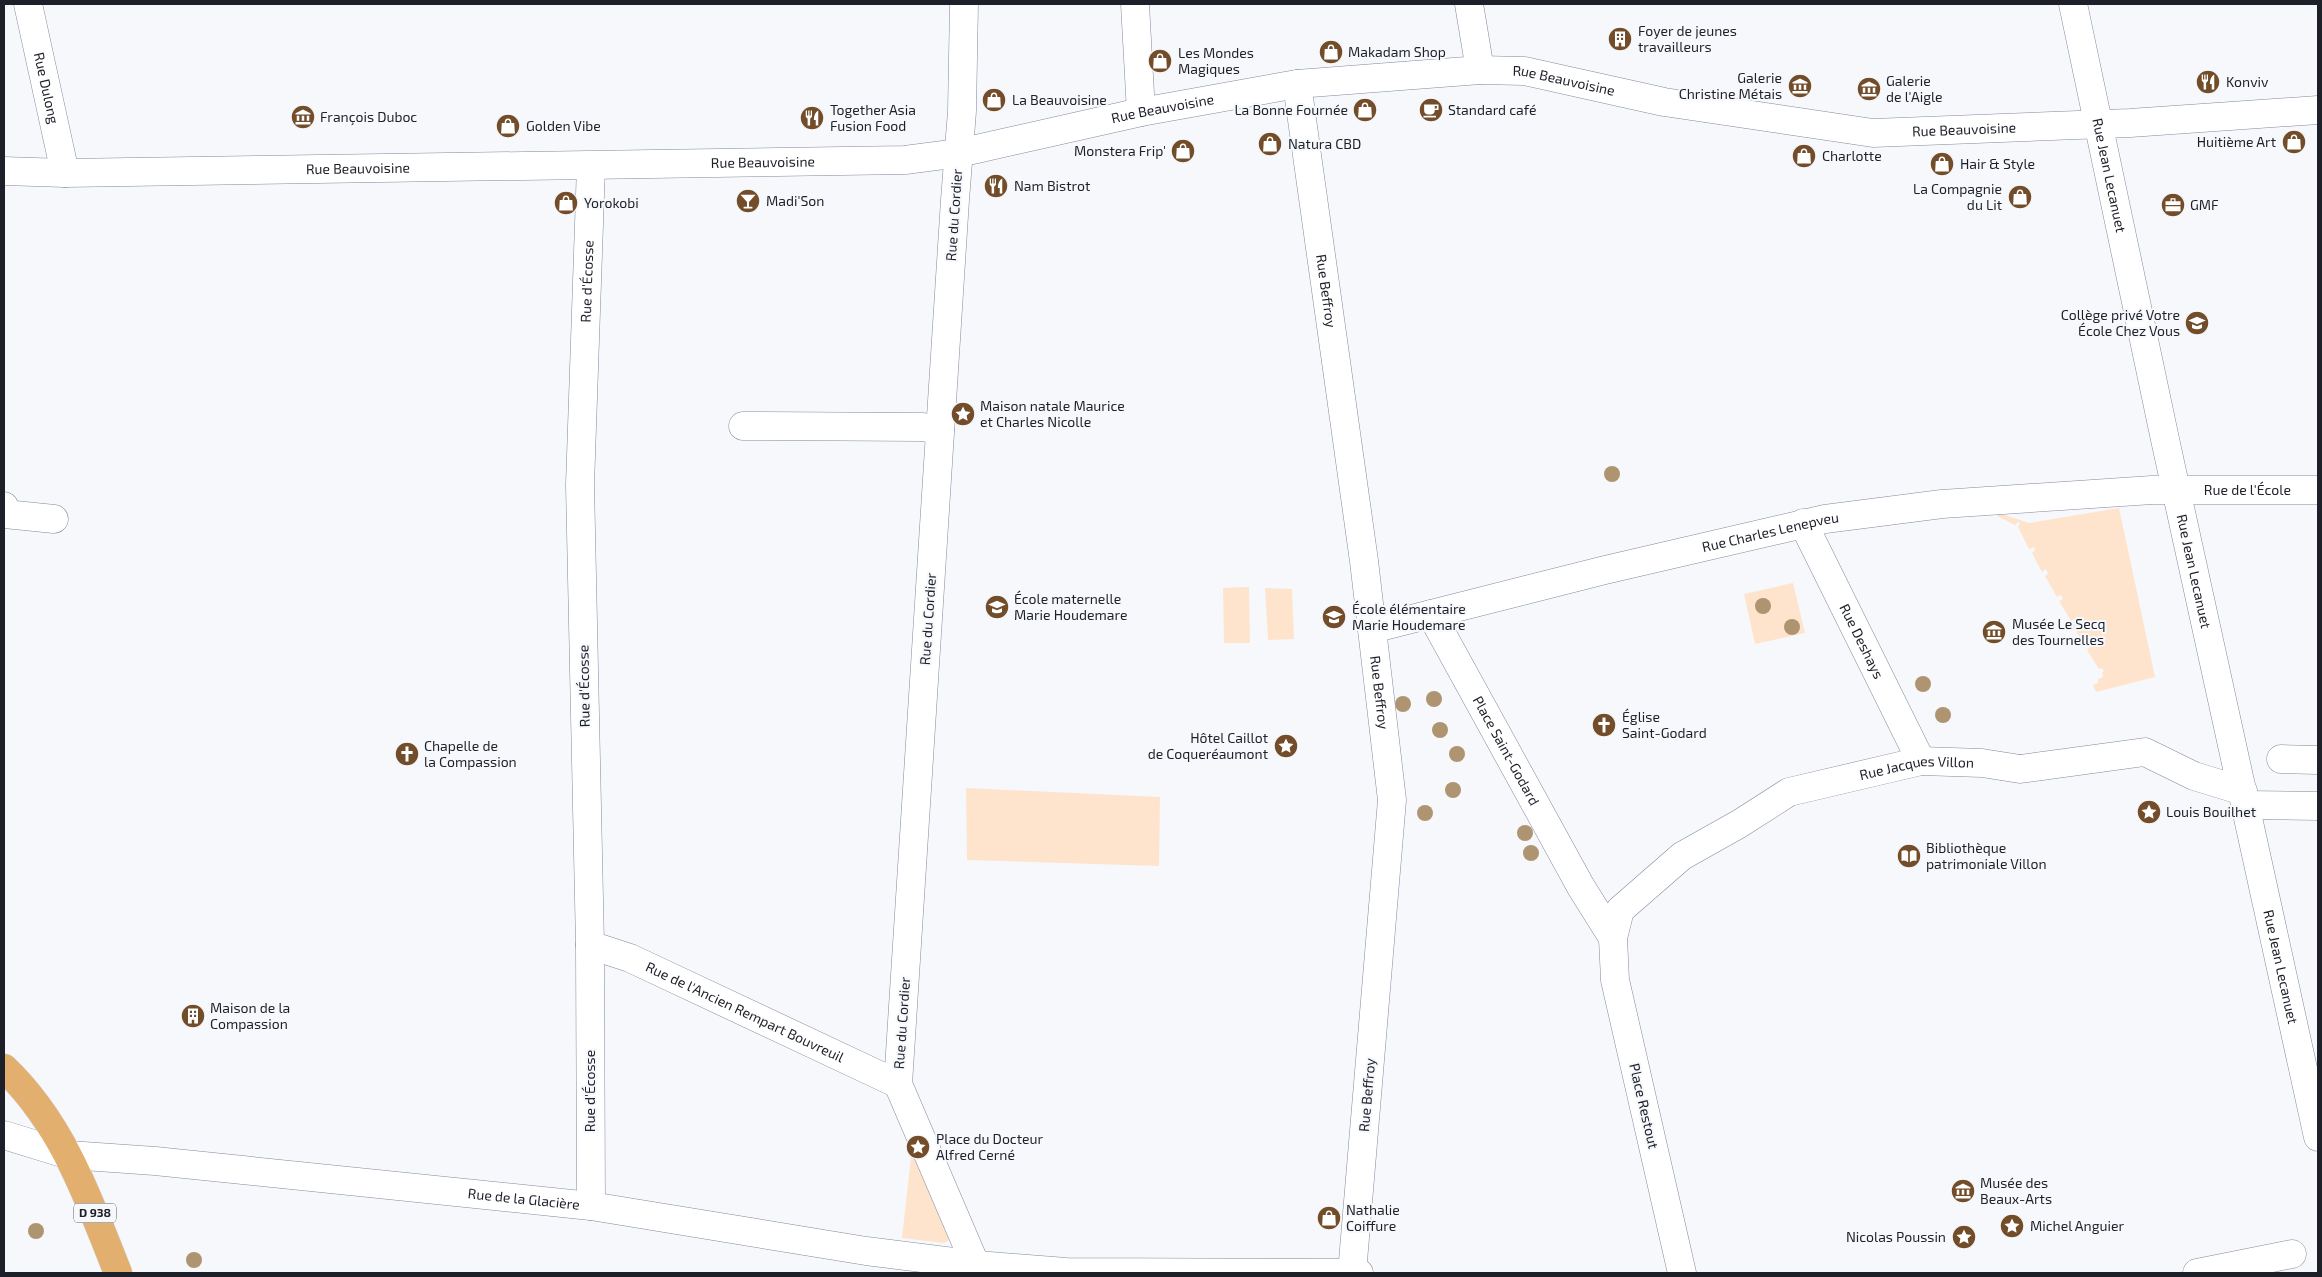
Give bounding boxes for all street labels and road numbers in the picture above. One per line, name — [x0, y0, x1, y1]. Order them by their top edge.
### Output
street label: Rue Dulong — [31, 51, 63, 125]
street label: Rue Beauvoisine — [1513, 62, 1617, 99]
street label: Rue Beauvoisine — [1109, 90, 1215, 126]
street label: Rue Jean Lecanuet — [2089, 116, 2130, 234]
street label: Rue Beauvoisine — [1912, 118, 2016, 139]
street label: Rue Beauvoisine — [711, 152, 815, 171]
street label: Rue Beauvoisine — [306, 159, 410, 177]
street label: Rue du Cordier — [942, 168, 965, 262]
street label: Rue d'Écosse — [577, 240, 596, 323]
street label: Rue Beffroy — [1313, 253, 1340, 329]
street label: Rue de l'École — [2204, 481, 2291, 498]
street label: Rue Charles Lenepveu — [1700, 508, 1840, 555]
street label: Rue Jean Lecanuet — [2174, 512, 2215, 630]
street label: Rue du Cordier — [916, 572, 939, 666]
street label: Rue Deshays — [1836, 601, 1888, 681]
street label: Rue d'Écosse — [574, 645, 593, 727]
street label: Rue Beffroy — [1367, 655, 1393, 731]
street label: Place Saint-Godard — [1470, 693, 1543, 808]
street label: Rue Jacques Villon — [1858, 752, 1974, 783]
street label: Rue Jean Lecanuet — [2260, 908, 2302, 1025]
street label: Rue de l'Ancien Rempart Bouvreuil — [643, 958, 848, 1066]
street label: Rue du Cordier — [890, 976, 913, 1070]
street label: Rue d'Écosse — [581, 1050, 598, 1132]
street label: Rue Beffroy — [1355, 1057, 1378, 1133]
street label: Place Restout — [1626, 1061, 1663, 1150]
street label: Rue de la Glacière — [467, 1184, 581, 1213]
road number: D 938 — [74, 1204, 116, 1222]

